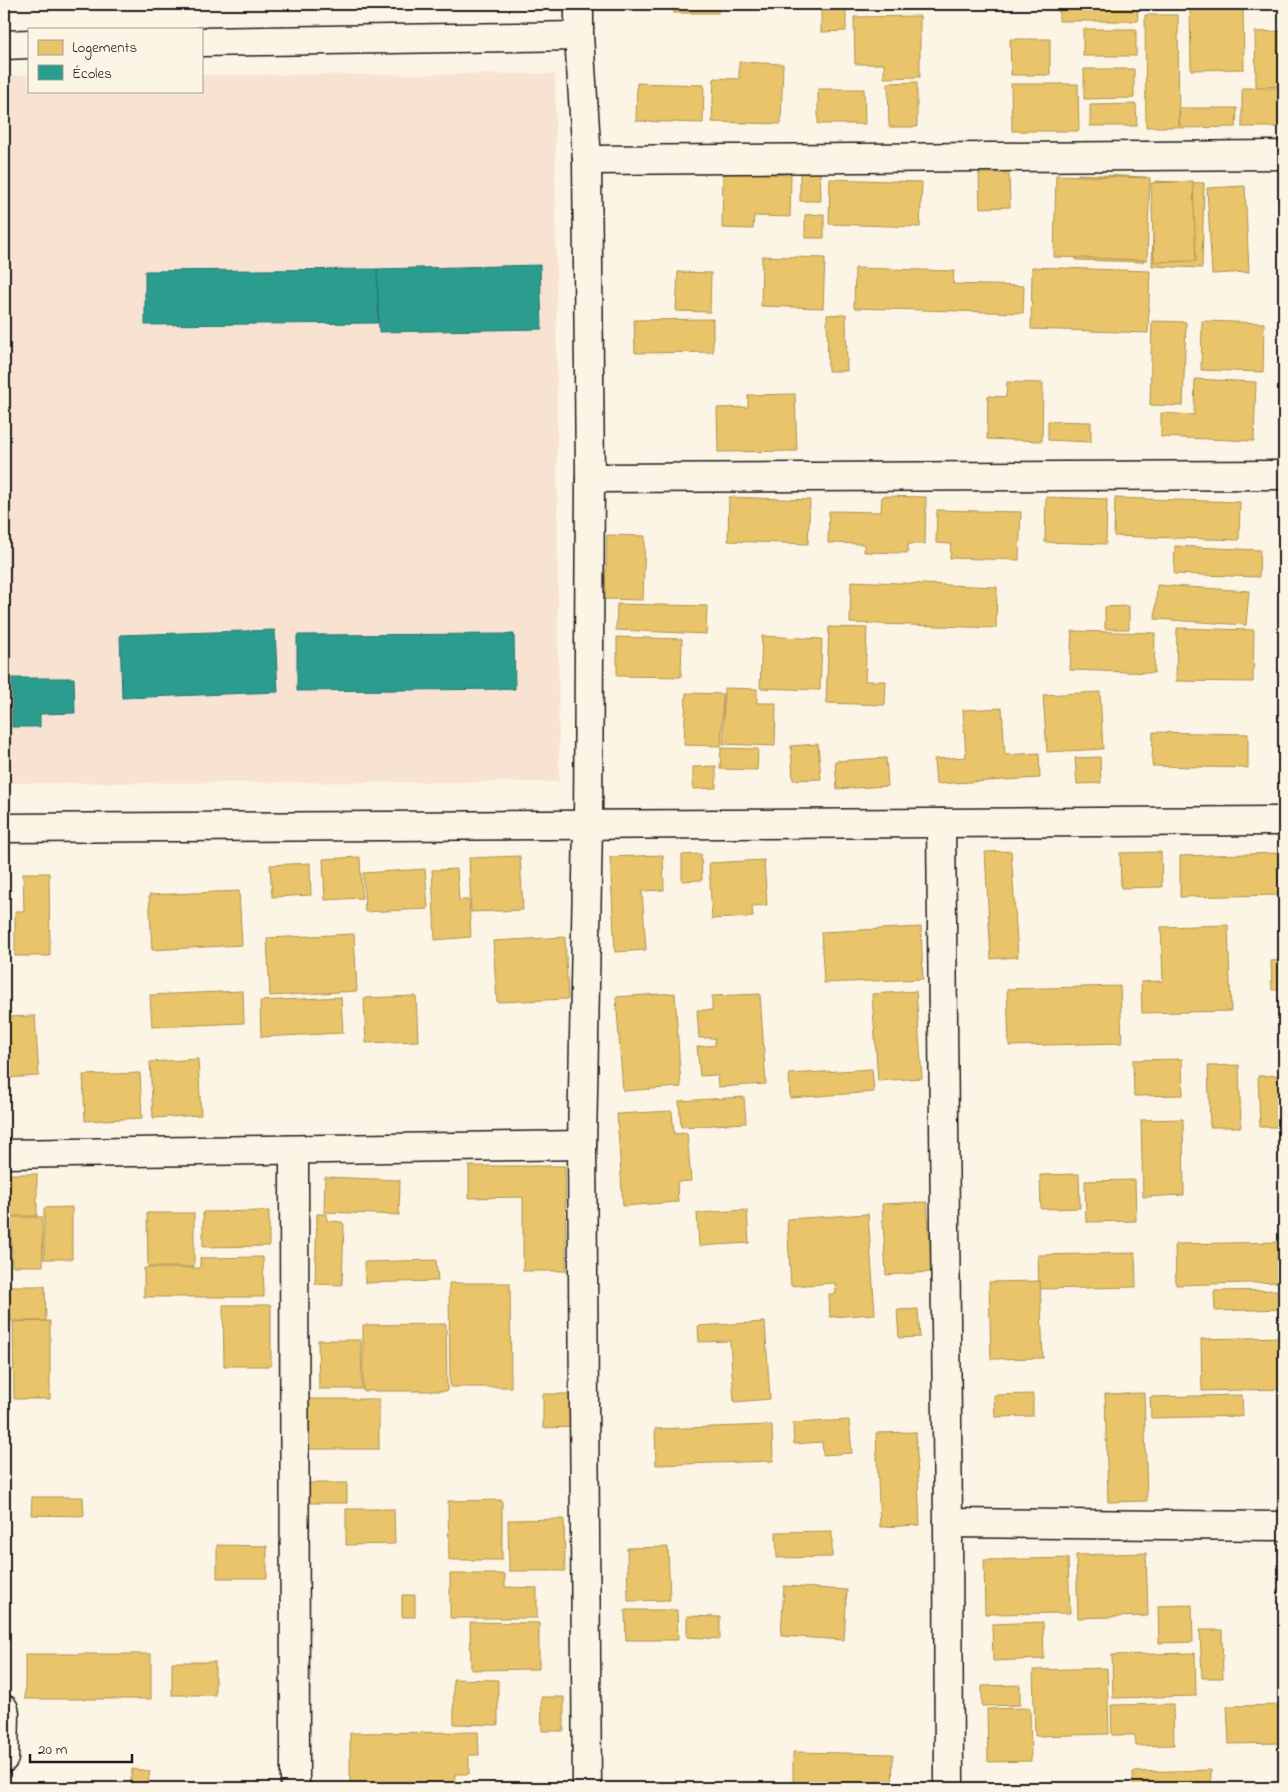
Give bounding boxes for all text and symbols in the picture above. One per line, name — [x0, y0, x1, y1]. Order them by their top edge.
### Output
legend — [28, 28, 202, 92]
text: Logements — [72, 37, 137, 60]
text: Écoles — [72, 63, 112, 85]
scale bar — [30, 1732, 132, 1764]
text: 20 m — [38, 1739, 68, 1761]

